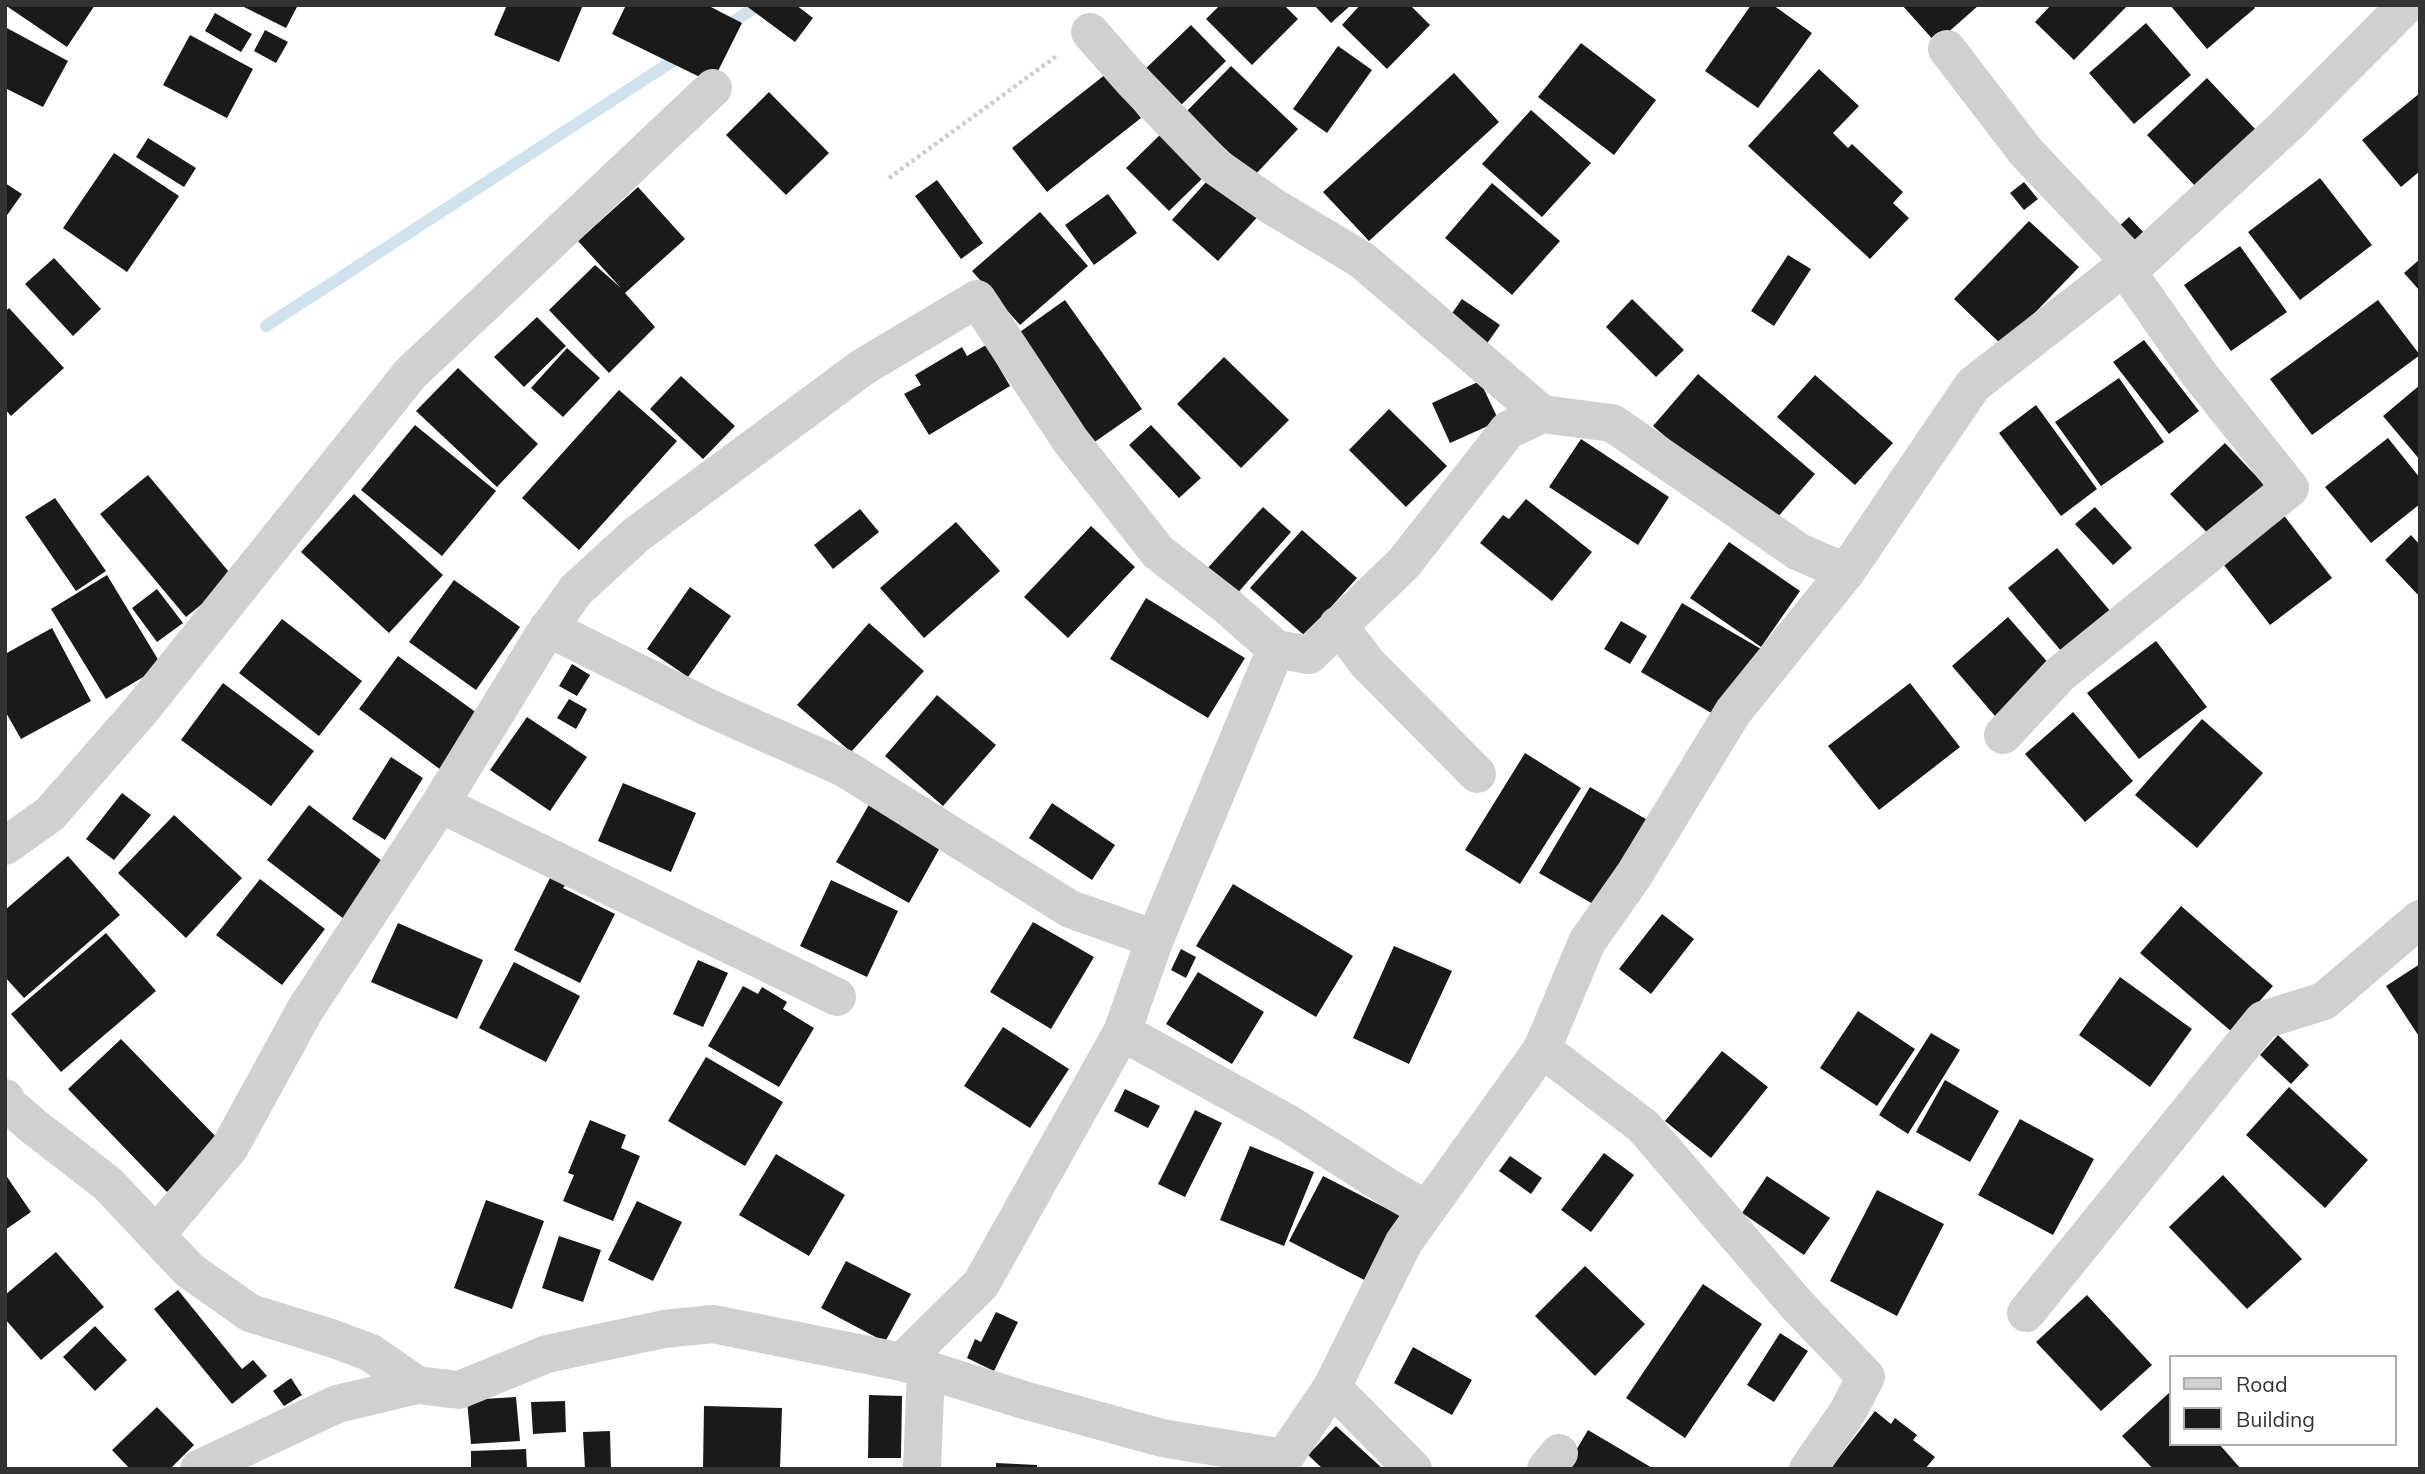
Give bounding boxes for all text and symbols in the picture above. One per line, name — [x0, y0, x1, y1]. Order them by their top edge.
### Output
legend — [2170, 1355, 2397, 1446]
text: Road — [2236, 1371, 2287, 1397]
text: Building — [2236, 1406, 2315, 1432]

